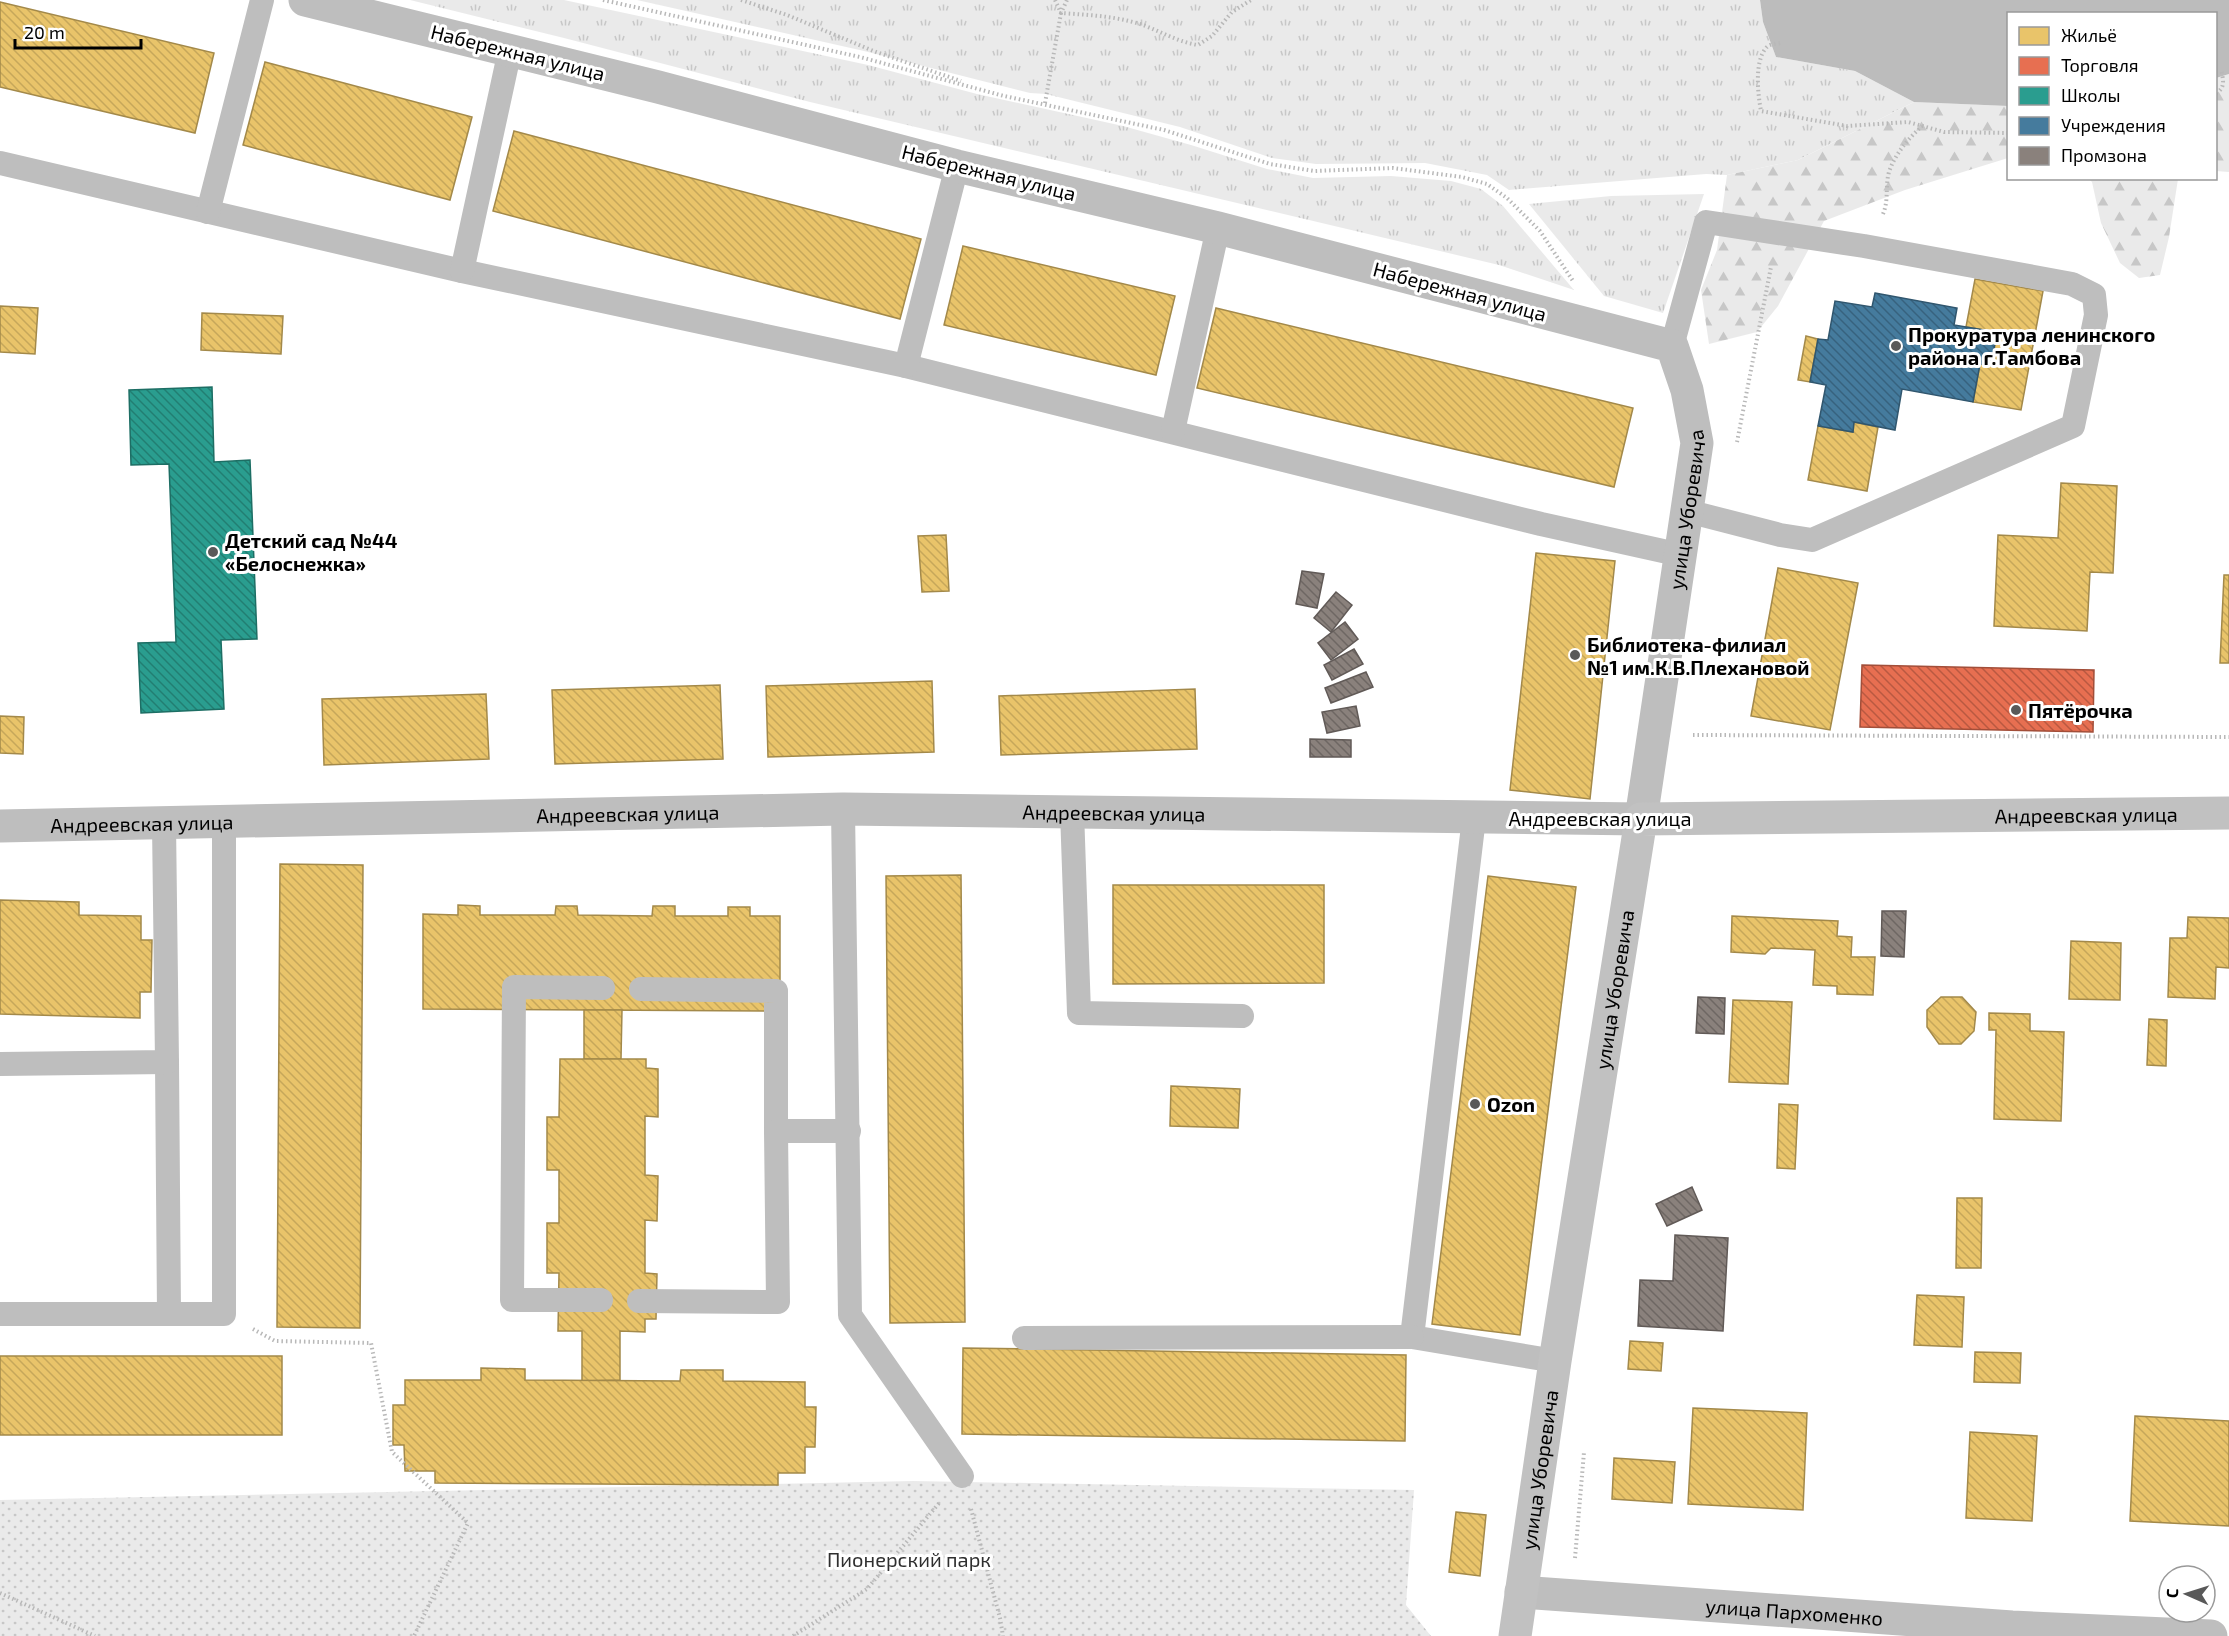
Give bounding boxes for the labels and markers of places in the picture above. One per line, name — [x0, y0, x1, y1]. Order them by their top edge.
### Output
place label: Прокуратура ленинского района г.Тамбова — [1908, 322, 2155, 369]
marker: Прокуратура ленинского района г.Тамбова — [1889, 339, 1903, 353]
place label: Детский сад №44 «Белоснежка» — [225, 528, 398, 575]
marker: Детский сад №44 «Белоснежка» — [206, 545, 220, 559]
place label: Библиотека-филиал №1 им.К.В.Плехановой — [1587, 632, 1809, 679]
marker: Библиотека-филиал №1 им.К.В.Плехановой — [1568, 648, 1582, 662]
place label: Пятёрочка — [2028, 698, 2133, 722]
marker: Пятёрочка — [2009, 703, 2023, 717]
place label: Ozon — [1487, 1092, 1535, 1116]
marker: Ozon — [1468, 1097, 1482, 1111]

